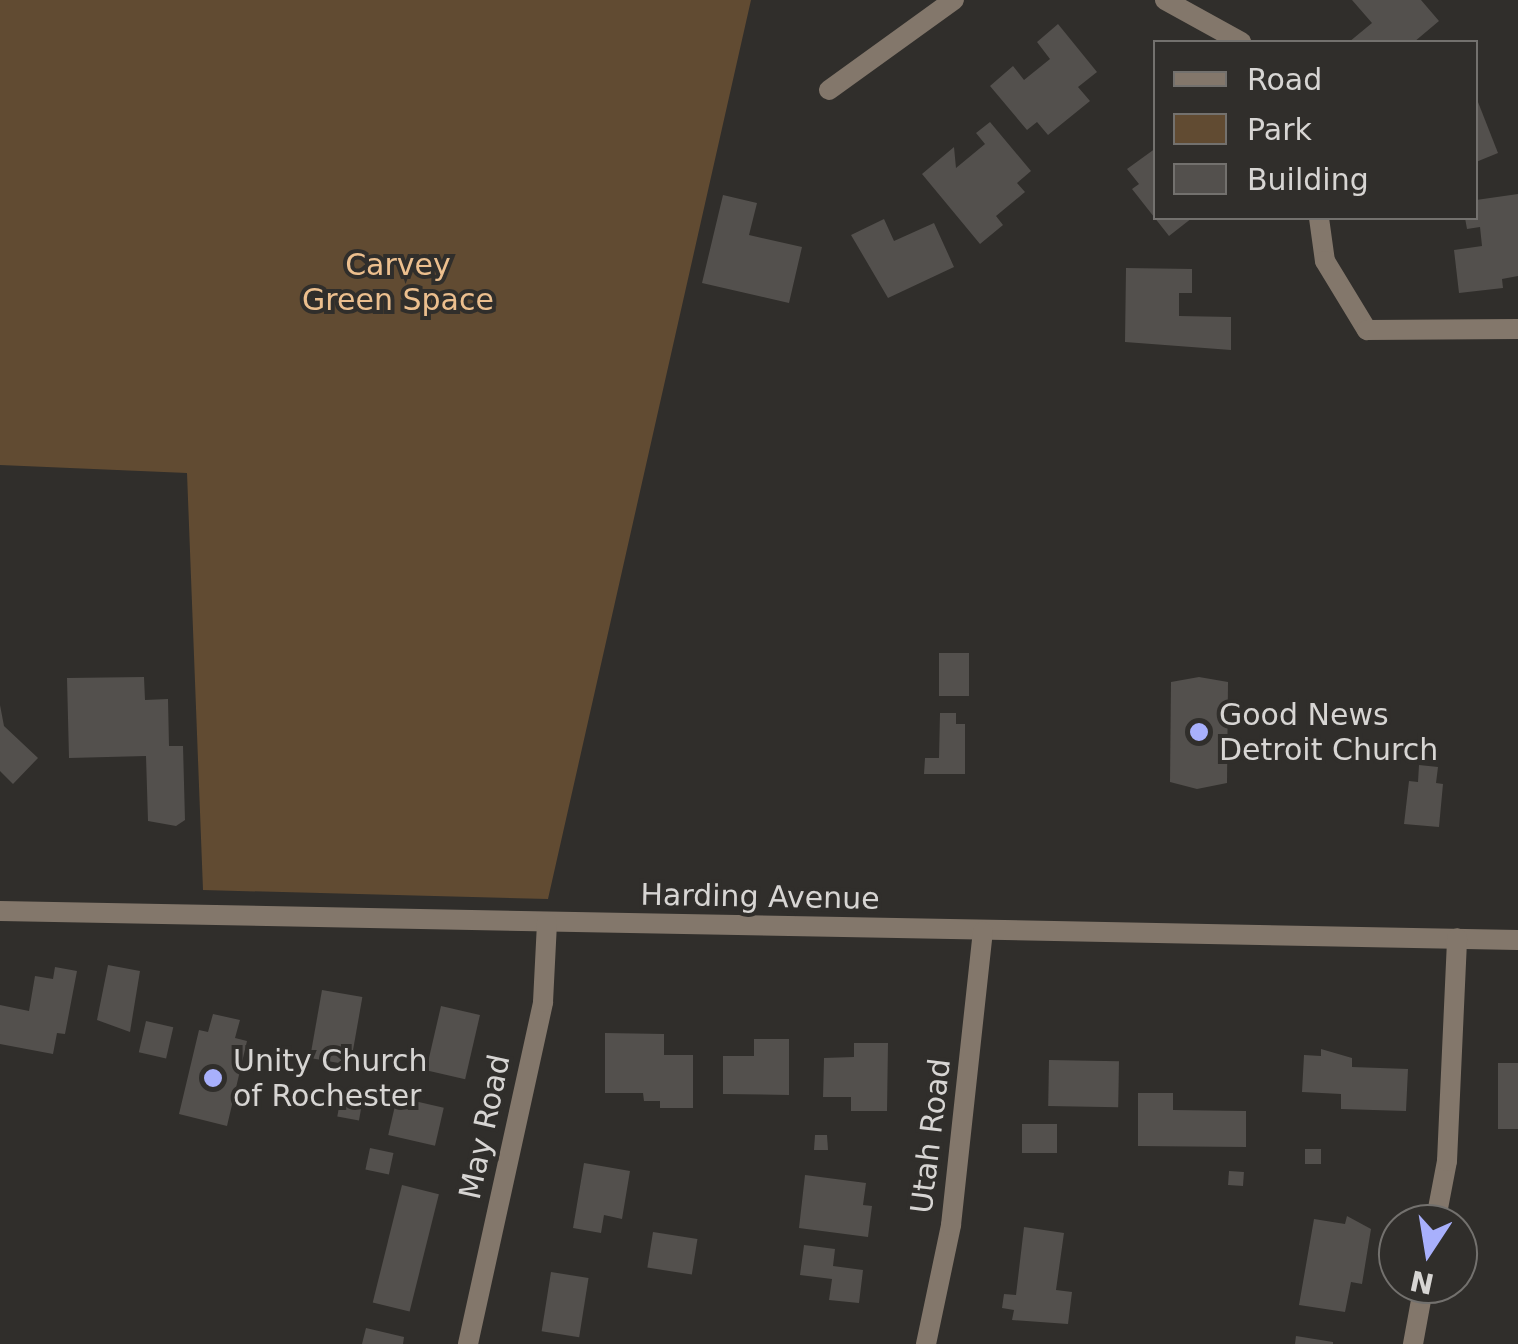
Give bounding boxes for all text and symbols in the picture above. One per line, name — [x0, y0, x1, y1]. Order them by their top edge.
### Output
legend — [1153, 40, 1478, 220]
text: Road — [1247, 62, 1322, 97]
text: Park — [1247, 112, 1312, 147]
text: Building — [1247, 162, 1369, 197]
park label: Carvey Green Space — [302, 247, 494, 318]
place label: Good News Detroit Church — [1219, 697, 1438, 768]
marker: Good News Detroit Church — [1188, 721, 1210, 743]
street label: Harding Avenue — [640, 877, 880, 917]
place label: Unity Church of Rochester — [233, 1043, 428, 1114]
street label: May Road — [452, 1051, 518, 1203]
street label: Utah Road — [904, 1056, 958, 1216]
marker: Unity Church of Rochester — [202, 1067, 224, 1089]
north arrow — [1378, 1204, 1478, 1304]
text: N — [1407, 1263, 1437, 1300]

